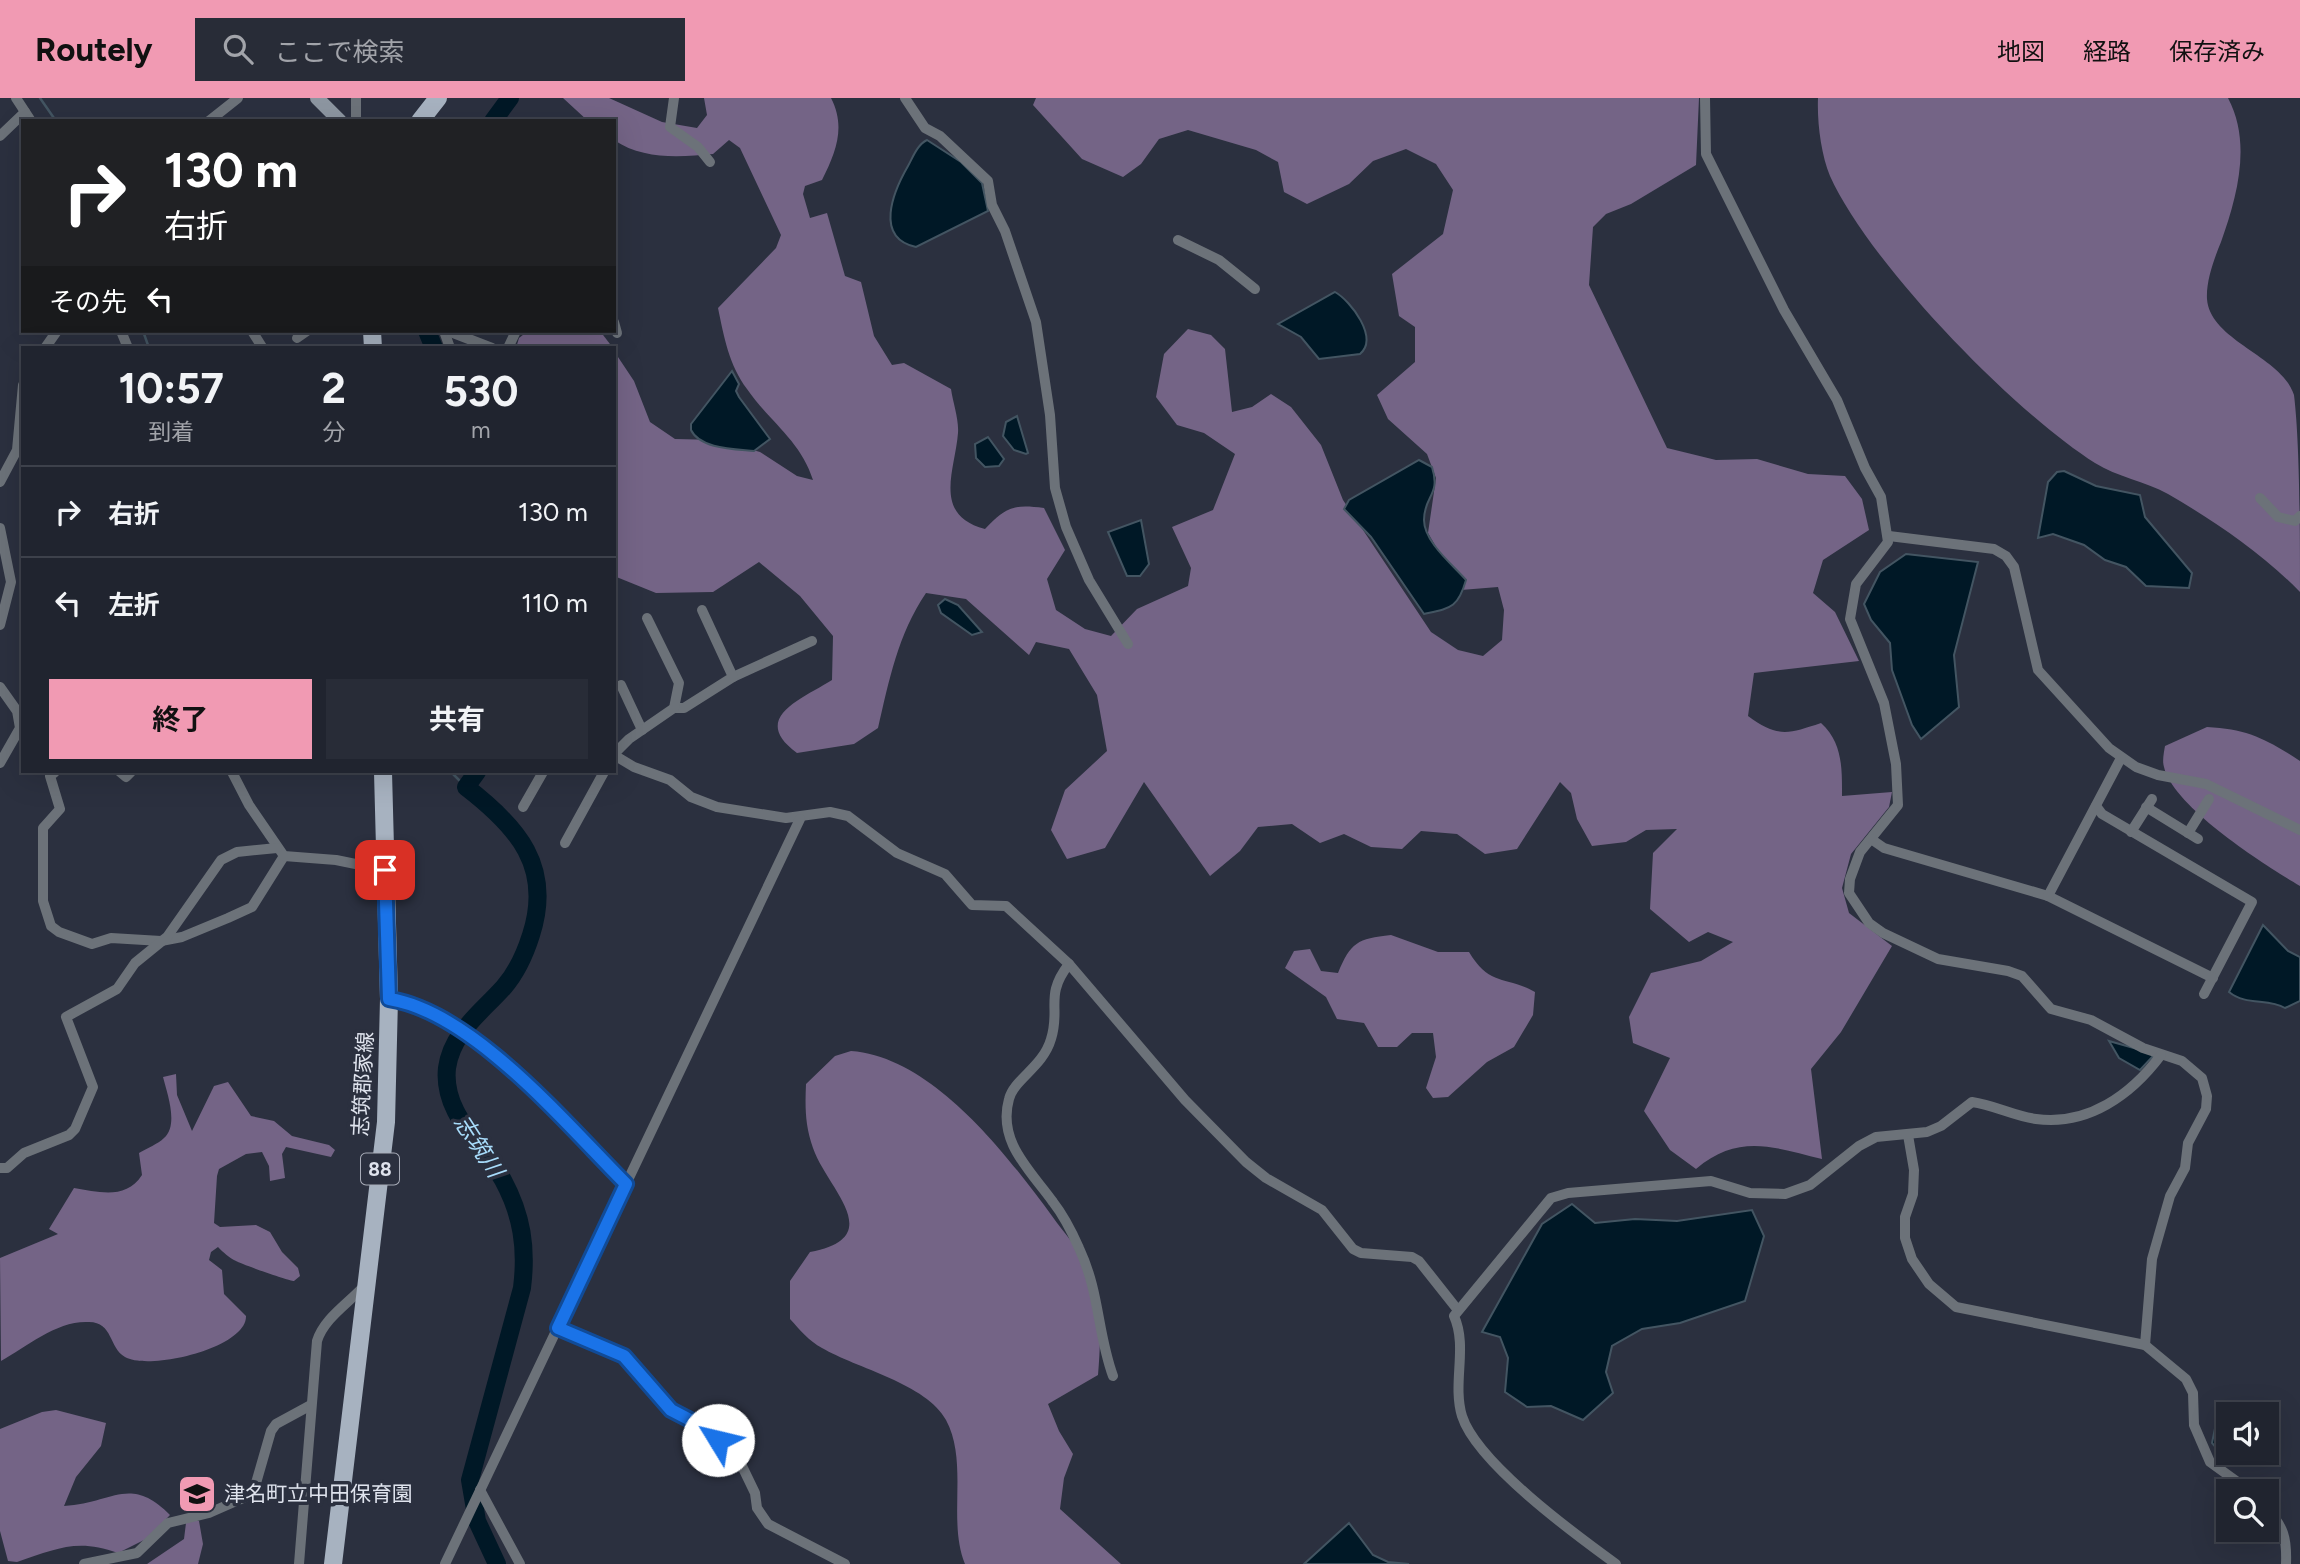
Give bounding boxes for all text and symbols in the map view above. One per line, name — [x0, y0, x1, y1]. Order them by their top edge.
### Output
search box — [195, 18, 685, 81]
text: Routely — [35, 30, 153, 69]
icon: search — [219, 30, 257, 68]
text: ここで検索 — [275, 36, 405, 68]
text: 地図 — [1997, 37, 2045, 66]
text: 経路 — [2083, 37, 2131, 66]
text: 保存済み — [2169, 37, 2265, 66]
text: 130 m — [164, 140, 298, 199]
icon: right — [49, 147, 140, 238]
text: 右折 — [164, 207, 228, 245]
icon: left — [141, 280, 179, 318]
text: その先 — [49, 286, 127, 318]
text: 10:57 — [119, 363, 224, 414]
text: 2 — [322, 363, 346, 414]
text: 530 — [443, 366, 518, 417]
text: m — [471, 416, 491, 444]
text: 到着 — [148, 418, 194, 446]
text: 分 — [322, 418, 345, 446]
icon: right — [49, 493, 87, 531]
text: 130 m — [518, 496, 588, 528]
text: 右折 — [108, 498, 160, 530]
icon: left — [49, 584, 87, 622]
text: 110 m — [521, 587, 588, 619]
text: 左折 — [108, 589, 160, 621]
button: 終了 — [49, 679, 312, 759]
button: 共有 — [326, 679, 588, 759]
pin — [355, 840, 415, 900]
icon: arrive — [366, 851, 404, 889]
street label: 志筑郡家線 — [347, 1031, 378, 1137]
water label: 志筑川 — [448, 1109, 511, 1185]
road number: 88 — [361, 1154, 399, 1184]
map controls — [2216, 1402, 2279, 1542]
button: sound — [2216, 1402, 2279, 1465]
position arrow — [681, 1403, 755, 1477]
school or university icon: 津名町立中田保育園 — [176, 1473, 218, 1515]
button: search — [2216, 1479, 2279, 1542]
place label: 津名町立中田保育園 — [224, 1481, 413, 1506]

